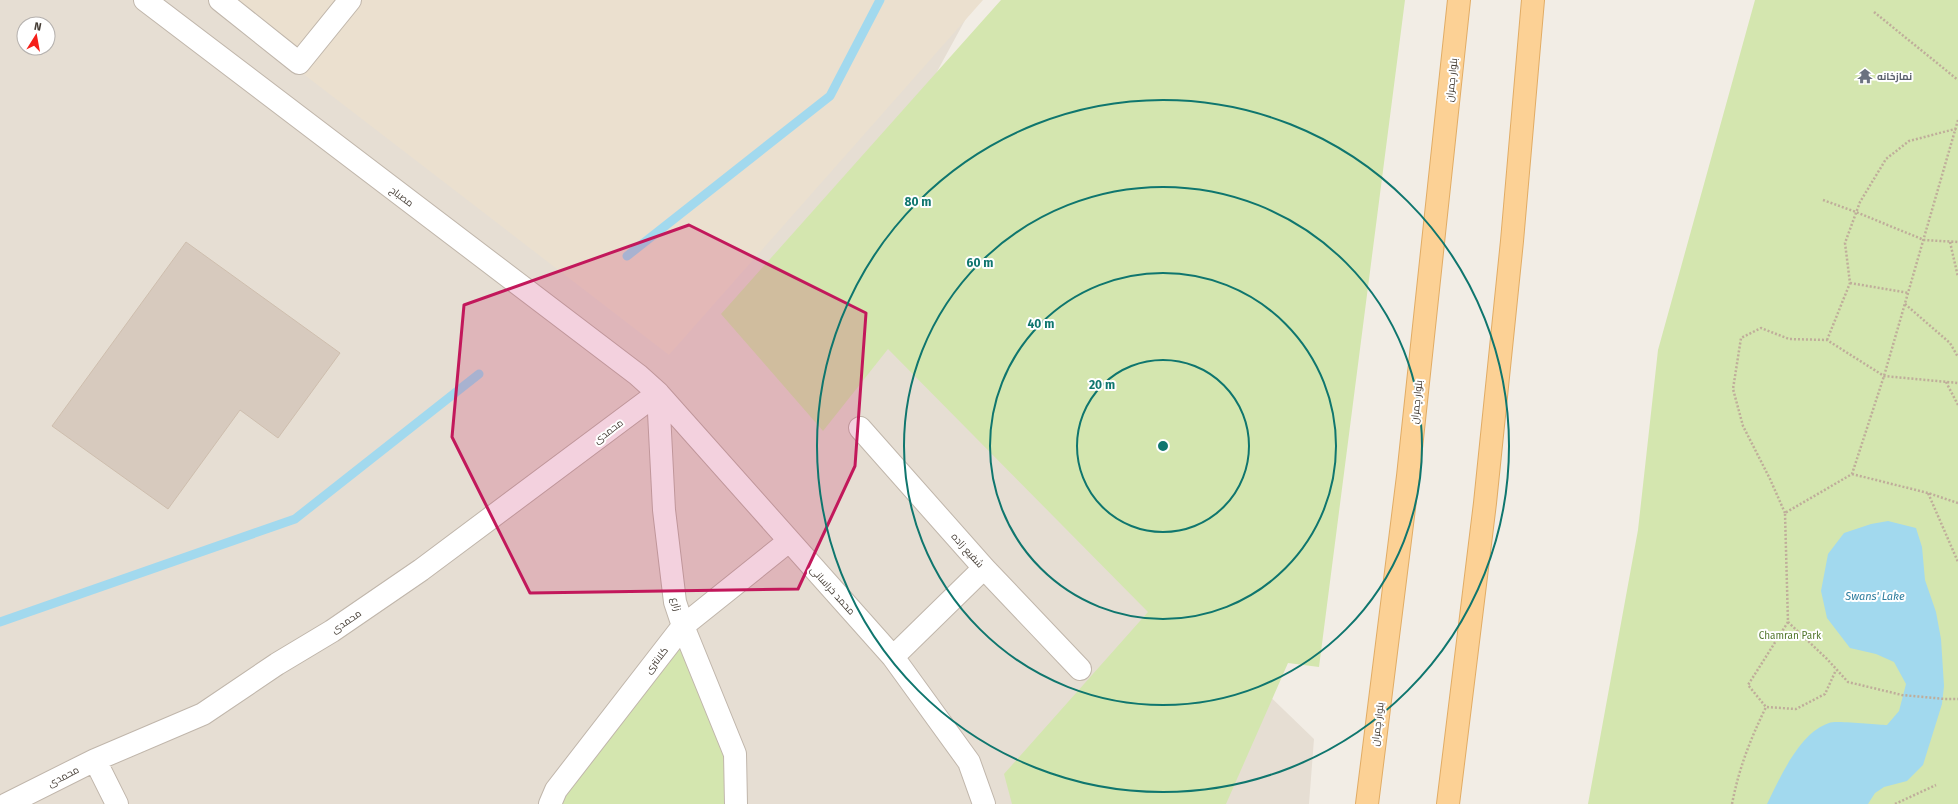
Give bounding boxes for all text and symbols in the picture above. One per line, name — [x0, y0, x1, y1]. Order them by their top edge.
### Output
north arrow — [16, 16, 56, 56]
text: N — [33, 20, 43, 34]
street label: بلوار چمران — [1444, 58, 1460, 103]
temple icon: نمازخانه — [1856, 67, 1874, 85]
place label: نمازخانه — [1877, 71, 1912, 83]
street label: مصباح — [387, 184, 416, 210]
text: 80 m — [905, 195, 931, 209]
text: 60 m — [967, 256, 993, 270]
text: 40 m — [1028, 317, 1054, 331]
text: 20 m — [1089, 378, 1115, 392]
street label: بلوار چمران — [1409, 380, 1425, 425]
street label: محمدی — [592, 417, 626, 447]
centre of rings — [1156, 439, 1170, 453]
street label: شفیع زاده — [949, 531, 986, 570]
street label: محمد خراسانی — [807, 564, 857, 617]
water label: Swans' Lake — [1844, 590, 1905, 603]
street label: زارع — [669, 596, 683, 612]
street label: محمدی — [329, 607, 364, 636]
park label: Chamran Park — [1759, 630, 1822, 642]
street label: کلانتری — [643, 645, 671, 676]
street label: بلوار چمران — [1369, 701, 1387, 747]
street label: محمدی — [46, 764, 81, 790]

